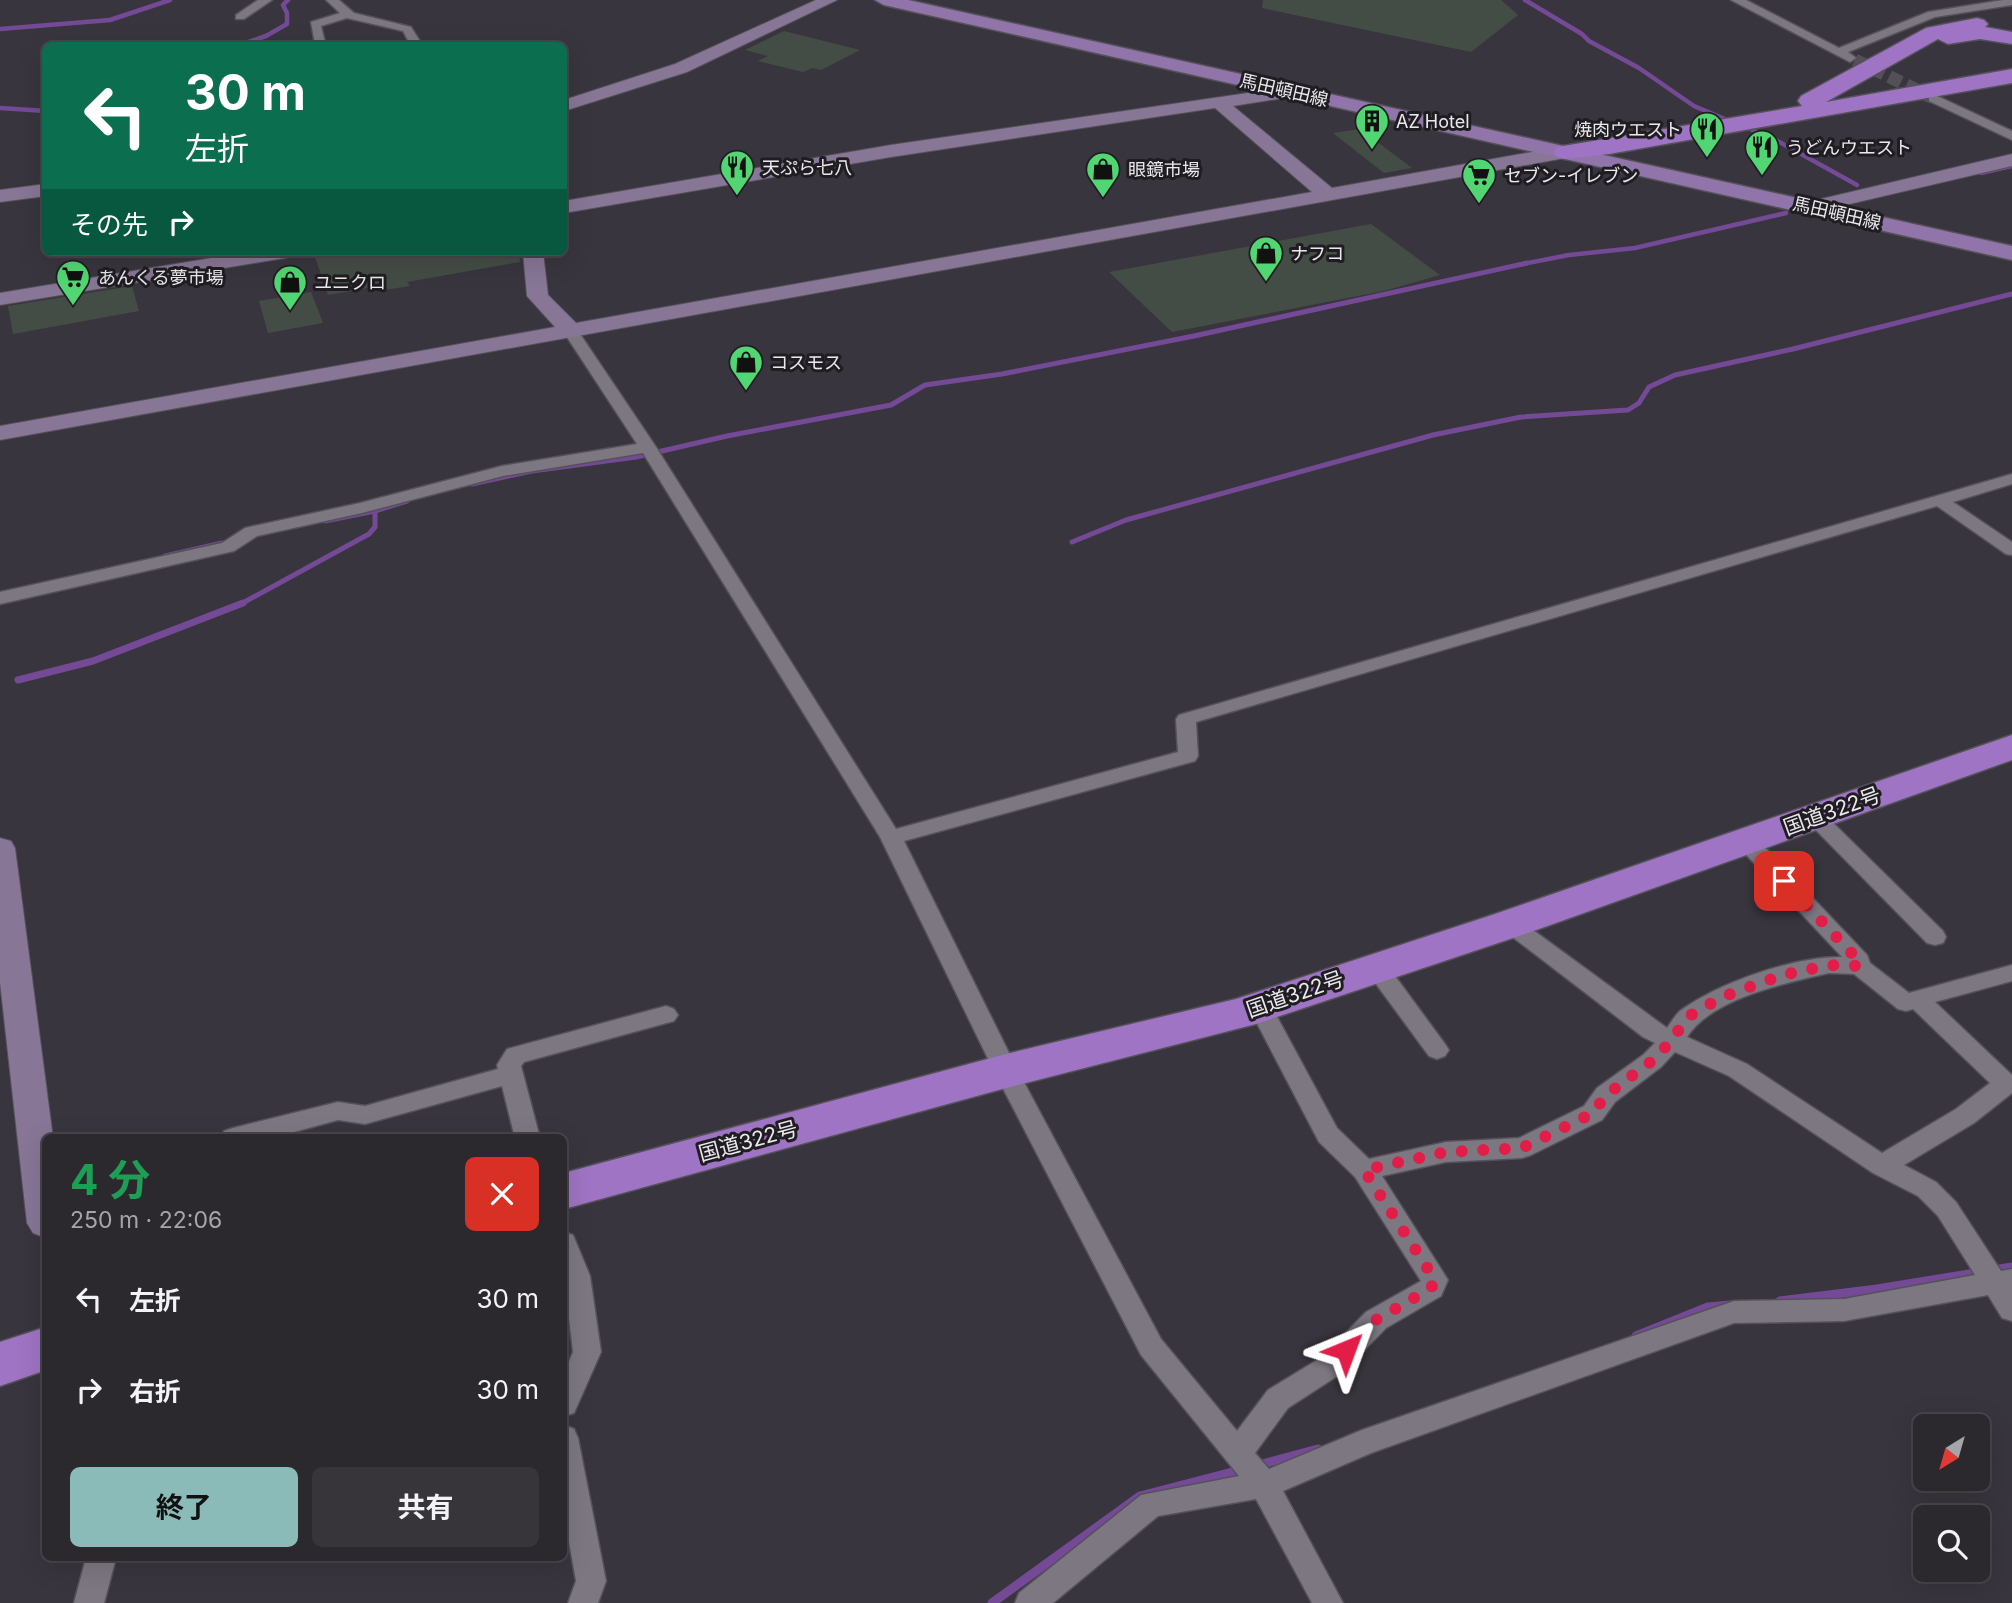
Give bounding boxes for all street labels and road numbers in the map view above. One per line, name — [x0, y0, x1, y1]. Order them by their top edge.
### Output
street label: 馬田頓田線 — [1238, 70, 1330, 110]
street label: 馬田頓田線 — [1791, 193, 1883, 233]
street label: 国道322号 — [1780, 782, 1884, 840]
street label: 国道322号 — [1243, 966, 1347, 1022]
street label: 国道322号 — [696, 1116, 800, 1166]

